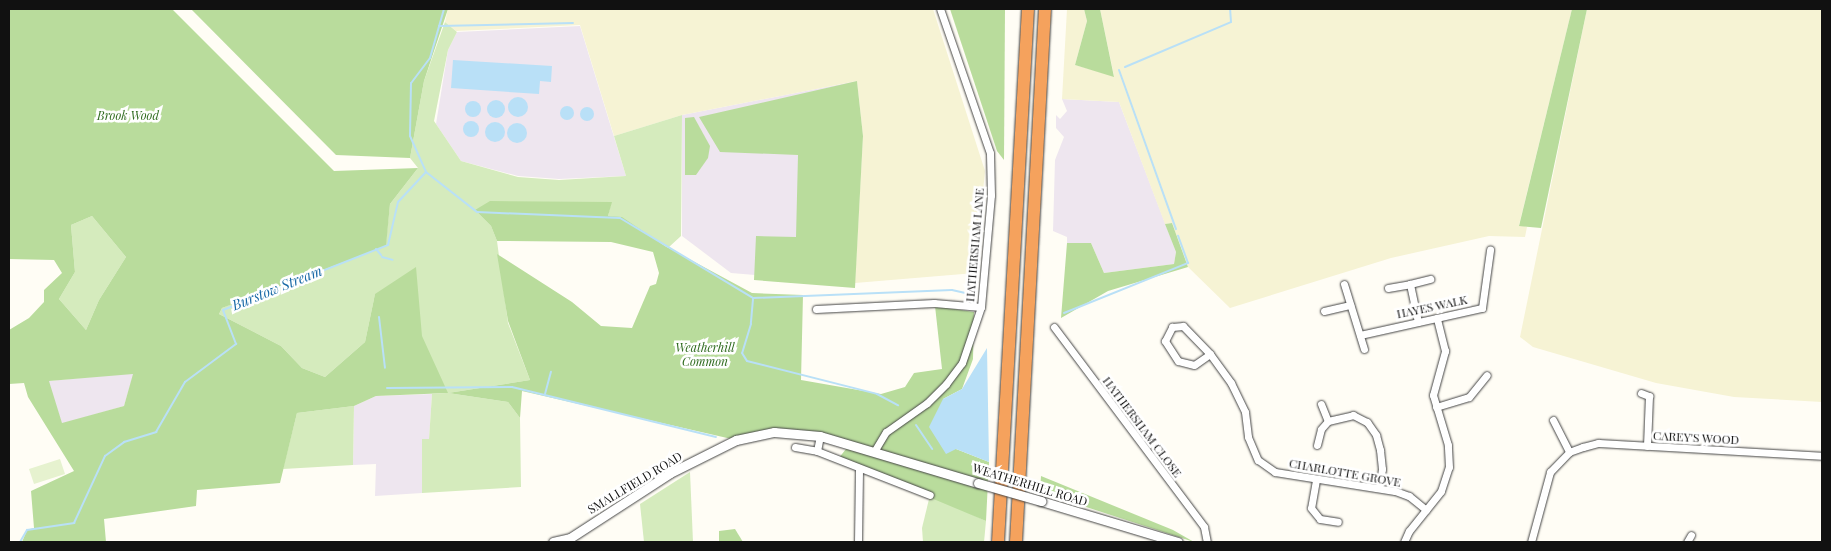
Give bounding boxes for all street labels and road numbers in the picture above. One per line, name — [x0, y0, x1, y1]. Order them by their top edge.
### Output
street label: HATHERSHAM LANE — [963, 188, 987, 302]
street label: HAYES WALK — [1395, 292, 1469, 322]
street label: HATHERSHAM CLOSE — [1100, 374, 1184, 480]
street label: CAREY'S WOOD — [1652, 429, 1740, 447]
street label: SMALLFIELD ROAD — [585, 449, 685, 517]
street label: CHARLOTTE GROVE — [1288, 456, 1402, 490]
street label: WEATHERHILL ROAD — [971, 461, 1089, 509]

